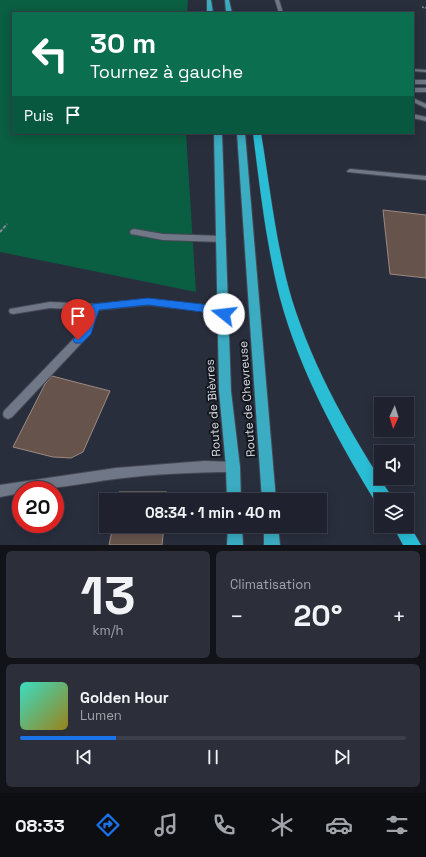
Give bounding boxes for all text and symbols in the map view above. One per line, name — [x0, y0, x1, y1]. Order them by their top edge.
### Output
text: 30 m — [90, 25, 156, 61]
icon: left — [24, 28, 76, 80]
text: Tournez à gauche — [90, 60, 243, 83]
icon: arrive — [62, 104, 84, 126]
text: Puis — [24, 106, 54, 125]
position arrow — [203, 293, 245, 335]
pin — [61, 299, 95, 340]
icon: arrive — [67, 305, 89, 327]
street label: Route de Chevreuse — [235, 340, 259, 458]
street label: Route de Bièvres — [202, 359, 224, 457]
north arrow — [374, 397, 414, 437]
map controls — [374, 397, 414, 533]
button: sound — [374, 445, 414, 485]
speed limit sign: 20 — [12, 481, 64, 533]
button: layers — [374, 493, 414, 533]
text: 08:34 · 1 min · 40 m — [145, 503, 281, 522]
text: 13 — [80, 563, 136, 629]
text: Climatisation — [230, 576, 311, 593]
text: 20° — [293, 596, 343, 635]
text: − — [230, 602, 244, 630]
text: + — [392, 602, 406, 630]
text: km/h — [93, 622, 123, 639]
text: Golden Hour — [80, 688, 169, 707]
text: Lumen — [80, 707, 122, 724]
icon: previous — [73, 746, 95, 768]
icon: pause — [202, 746, 224, 768]
icon: next — [331, 746, 353, 768]
icon: directions — [94, 811, 122, 839]
icon: music — [152, 811, 180, 839]
icon: phone — [210, 811, 238, 839]
icon: climate — [268, 811, 296, 839]
icon: car — [325, 811, 353, 839]
icon: filters — [383, 811, 411, 839]
text: 08:33 — [15, 814, 65, 837]

